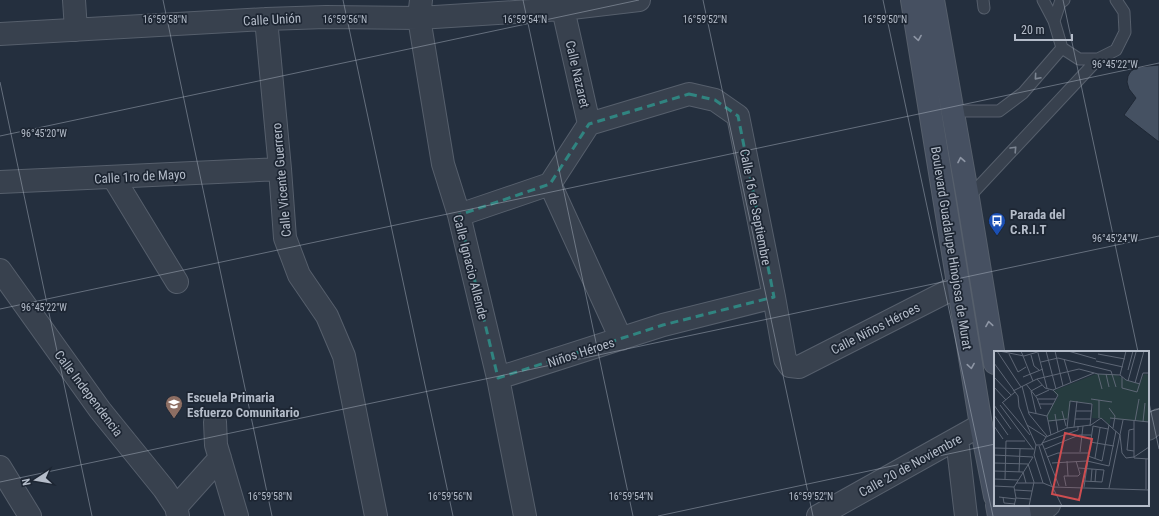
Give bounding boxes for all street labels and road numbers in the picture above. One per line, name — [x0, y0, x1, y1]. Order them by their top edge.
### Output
street label: Calle Unión — [243, 10, 301, 29]
street label: Calle Nazaret — [562, 39, 593, 109]
street label: Calle Vicente Guerrero — [269, 122, 294, 238]
street label: Boulevard Guadalupe Hinojosa de Murat — [928, 145, 975, 351]
street label: Calle 16 de Septiembre — [737, 148, 774, 267]
street label: Calle 1ro de Mayo — [94, 167, 186, 186]
street label: Calle Ignacio Allende — [450, 213, 491, 321]
street label: Calle Niños Héroes — [828, 299, 922, 357]
street label: Niños Héroes — [546, 335, 616, 370]
street label: Calle Independencia — [51, 347, 126, 439]
street label: Calle 20 de Noviembre — [856, 431, 964, 500]

